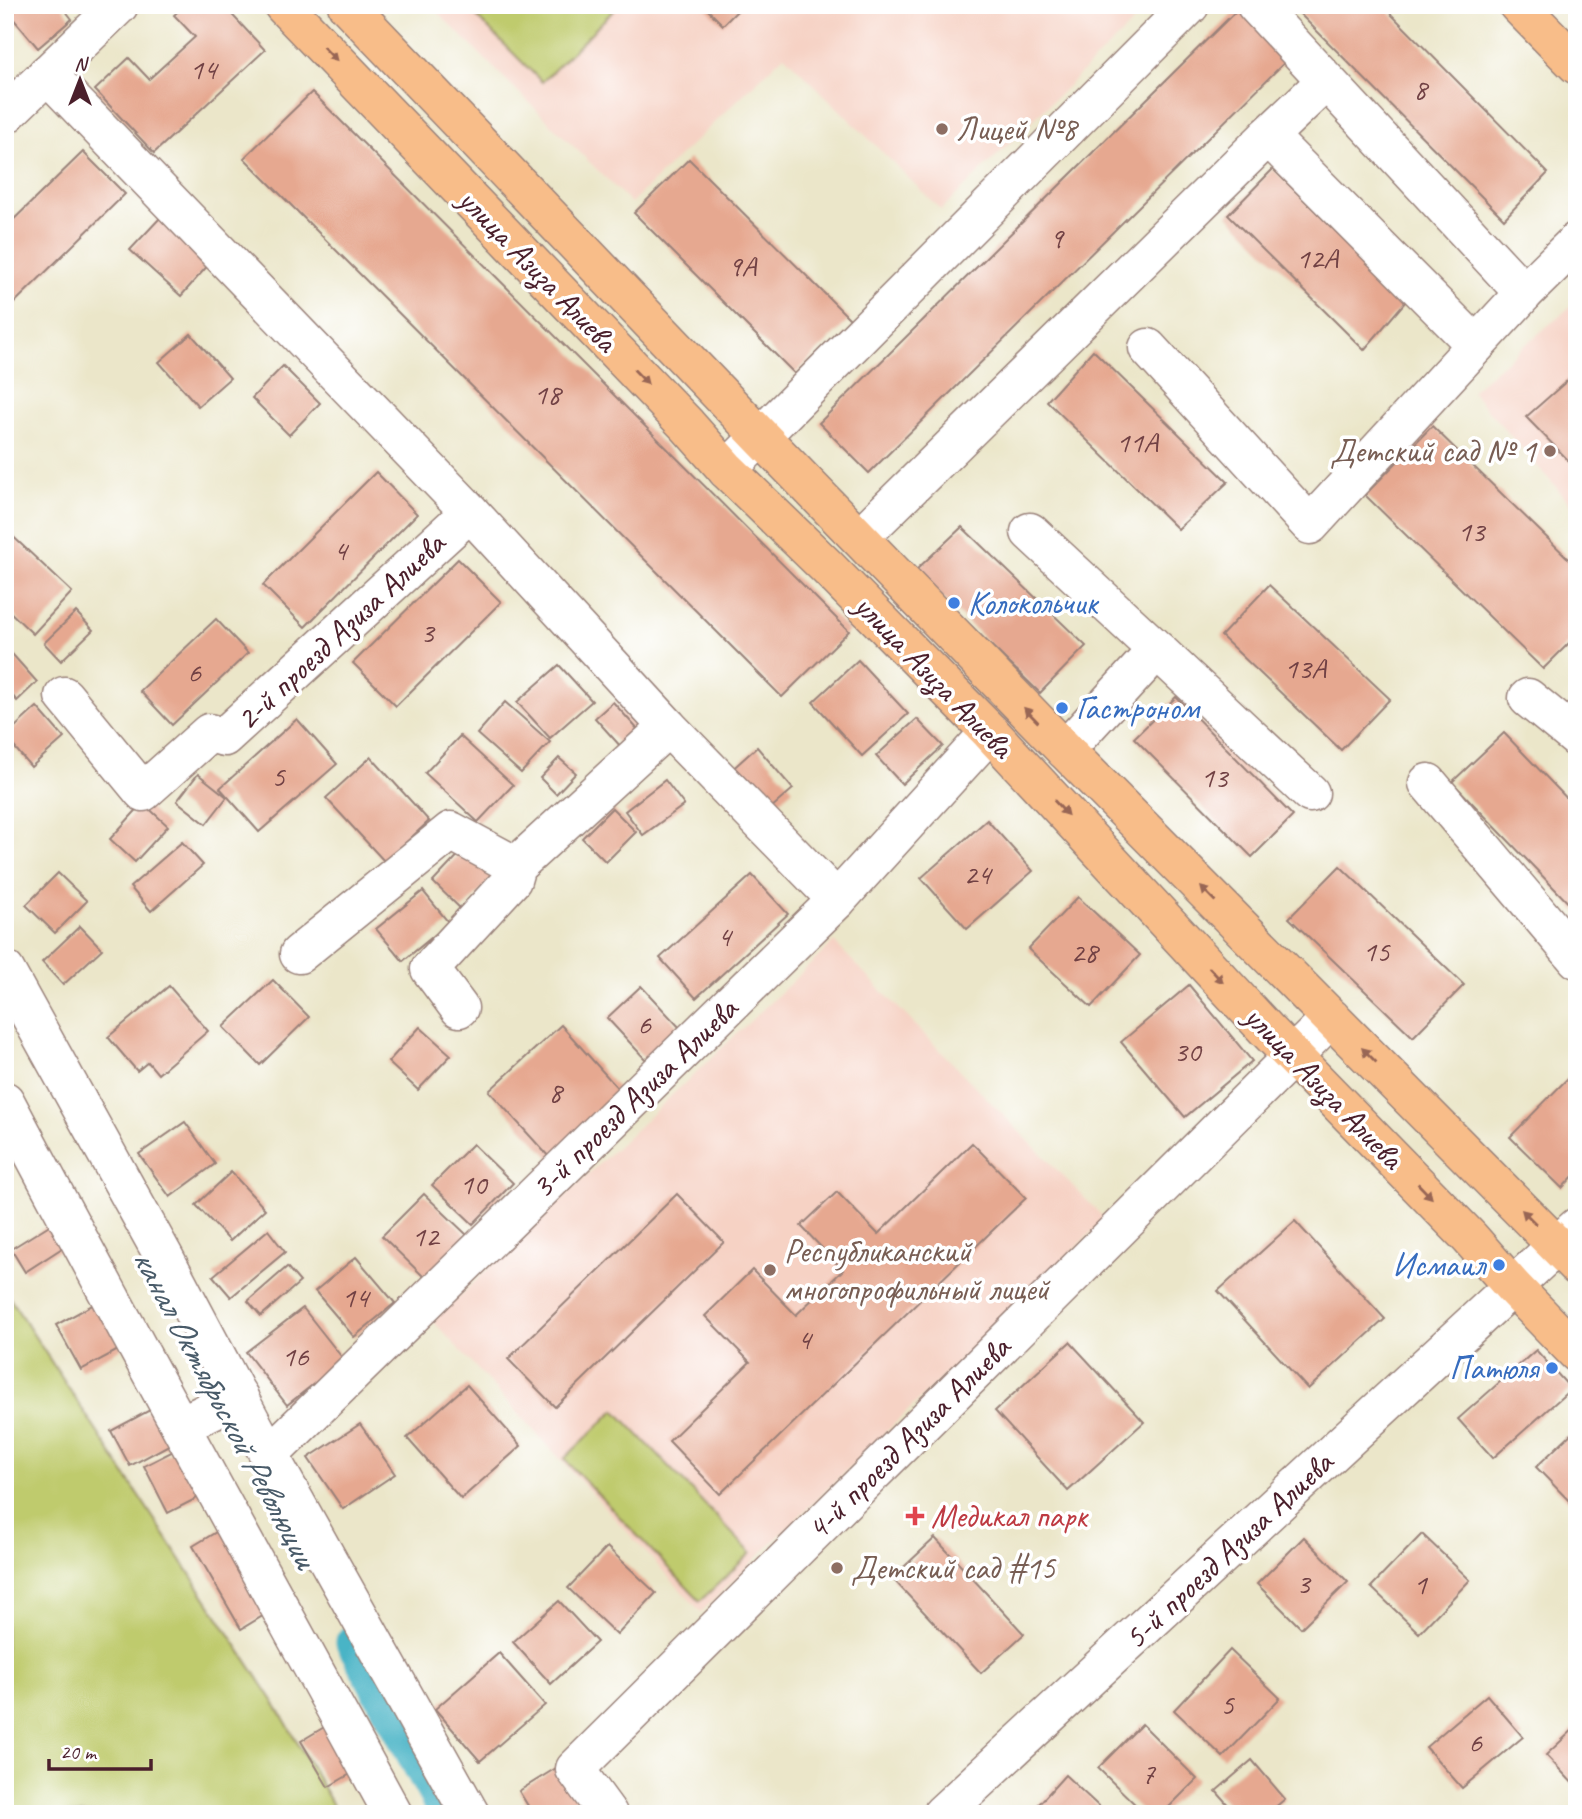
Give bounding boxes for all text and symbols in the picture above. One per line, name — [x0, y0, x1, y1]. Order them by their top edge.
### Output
north arrow — [46, 46, 116, 116]
one-way arrow — [322, 46, 339, 63]
house number: 14 — [190, 50, 219, 88]
text: N — [74, 52, 89, 76]
house number: 8 — [1413, 70, 1429, 108]
place label: Лицей №8 — [956, 108, 1080, 150]
marker: Лицей №8 — [934, 121, 950, 137]
street label: улица Азиза Алиева — [448, 178, 628, 362]
house number: 9 — [1049, 219, 1065, 257]
house number: 12А — [1296, 239, 1340, 277]
house number: 9А — [728, 247, 758, 285]
one-way arrow — [633, 368, 649, 385]
house number: 18 — [534, 375, 563, 413]
house number: 11А — [1116, 423, 1160, 461]
place label: Детский сад № 1 — [1330, 430, 1538, 472]
marker: Детский сад № 1 — [1542, 443, 1558, 459]
house number: 13 — [1458, 512, 1487, 550]
street label: 2-й проезд Азиза Алиева — [226, 521, 456, 739]
house number: 4 — [333, 531, 349, 569]
place label: Колокольчик — [968, 582, 1099, 624]
street label: улица Азиза Алиева — [844, 584, 1024, 768]
marker: Колокольчик — [946, 595, 962, 611]
house number: 3 — [420, 613, 436, 651]
house number: 13А — [1284, 649, 1328, 687]
house number: 6 — [187, 653, 202, 691]
place label: Гастроном — [1076, 687, 1202, 729]
marker: Гастроном — [1054, 700, 1070, 716]
one-way arrow — [1024, 707, 1040, 724]
house number: 5 — [271, 757, 286, 795]
house number: 13 — [1201, 758, 1230, 796]
one-way arrow — [1053, 799, 1069, 817]
house number: 24 — [964, 855, 993, 893]
one-way arrow — [1201, 886, 1217, 903]
house number: 4 — [717, 917, 733, 955]
house number: 15 — [1363, 932, 1391, 970]
house number: 28 — [1071, 933, 1100, 971]
one-way arrow — [1208, 966, 1224, 984]
street label: 3-й проезд Азиза Алиева — [522, 987, 748, 1207]
street label: улица Азиза Алиева — [1234, 995, 1414, 1179]
house number: 6 — [637, 1005, 652, 1043]
house number: 30 — [1174, 1032, 1203, 1070]
one-way arrow — [1360, 1047, 1377, 1064]
house number: 8 — [548, 1073, 564, 1111]
house number: 10 — [460, 1165, 489, 1203]
one-way arrow — [1416, 1182, 1432, 1199]
one-way arrow — [1521, 1209, 1537, 1225]
house number: 12 — [412, 1217, 441, 1255]
place label: Республиканский многопрофильный лицей — [784, 1230, 1051, 1310]
water label: канал Октябрьской Революции — [122, 1241, 329, 1577]
place label: Исмаил — [1393, 1244, 1487, 1286]
marker: Исмаил — [1491, 1257, 1507, 1273]
marker: Республиканский многопрофильный лицей — [762, 1262, 778, 1278]
house number: 14 — [342, 1278, 371, 1316]
house number: 4 — [797, 1320, 813, 1358]
street label: 4-й проезд Азиза Алиева — [797, 1325, 1021, 1549]
house number: 16 — [282, 1337, 310, 1375]
place label: Патюля — [1449, 1347, 1541, 1389]
marker: Патюля — [1544, 1360, 1560, 1376]
street label: 5-й проезд Азиза Алиева — [1114, 1440, 1344, 1658]
place label: Медикал парк — [931, 1495, 1089, 1537]
marker: Медикал парк — [905, 1506, 925, 1526]
place label: Детский сад #15 — [851, 1547, 1057, 1589]
marker: Детский сад #15 — [829, 1560, 845, 1576]
house number: 3 — [1296, 1564, 1312, 1602]
house number: 1 — [1413, 1565, 1428, 1603]
house number: 5 — [1220, 1685, 1235, 1723]
house number: 6 — [1468, 1723, 1483, 1761]
scale bar — [49, 1728, 150, 1772]
text: 20 m — [60, 1739, 98, 1765]
house number: 7 — [1141, 1754, 1156, 1792]

